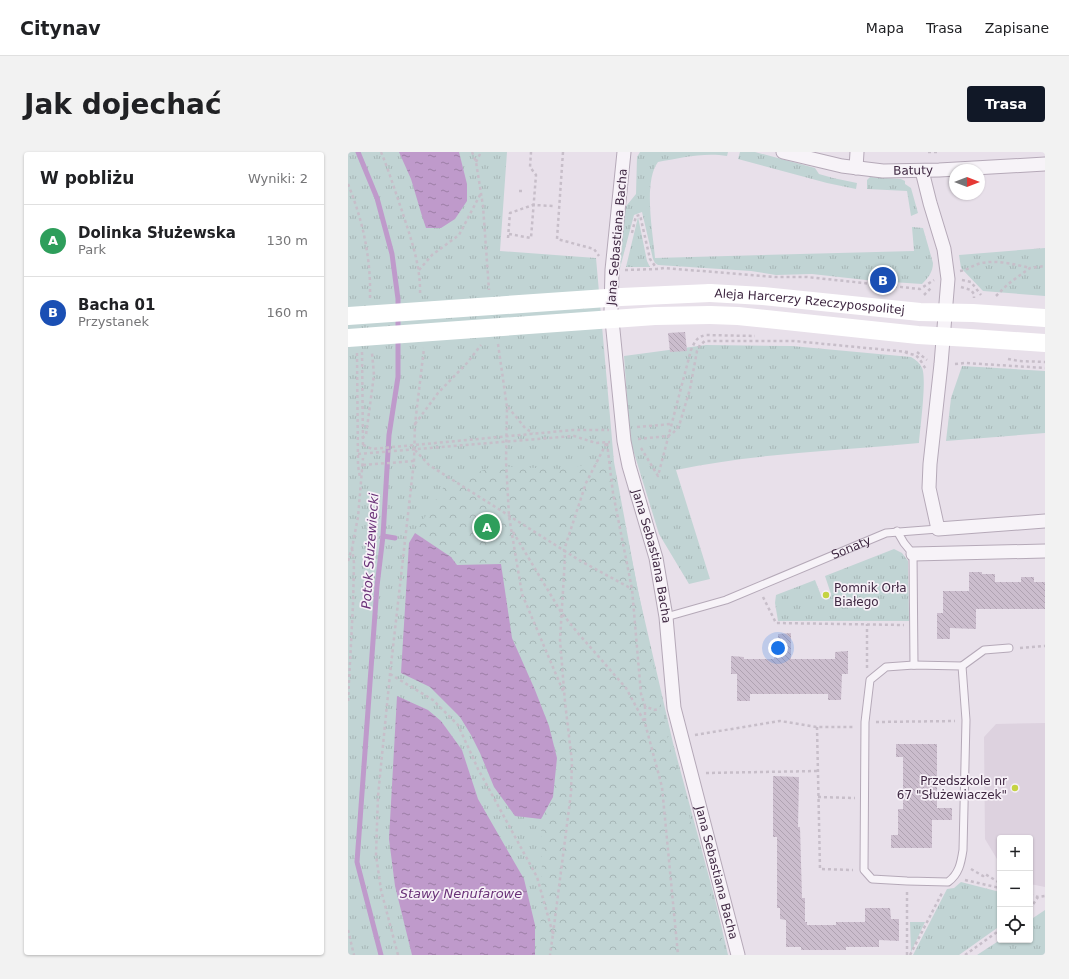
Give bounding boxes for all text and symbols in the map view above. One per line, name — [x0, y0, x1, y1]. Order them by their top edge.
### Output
text: Citynav — [20, 17, 101, 39]
text: Mapa — [866, 20, 904, 36]
text: Trasa — [926, 20, 963, 36]
text: Zapisane — [985, 20, 1049, 36]
button: Trasa — [967, 86, 1045, 122]
text: Jak dojechać — [24, 88, 222, 121]
street label: Batuty — [893, 163, 933, 178]
north arrow — [949, 164, 985, 200]
text: W pobliżu — [40, 168, 134, 188]
street label: Jana Sebastiana Bacha — [604, 168, 630, 307]
text: Wyniki: 2 — [248, 171, 308, 186]
text: Dolinka Służewska — [78, 224, 236, 242]
text: A — [48, 233, 58, 248]
text: 130 m — [266, 233, 308, 248]
text: Park — [78, 242, 106, 257]
pin: B — [870, 265, 896, 295]
street label: Aleja Harcerzy Rzeczypospolitej — [714, 286, 905, 317]
text: Bacha 01 — [78, 296, 155, 314]
text: B — [48, 305, 58, 320]
text: 160 m — [266, 305, 308, 320]
text: Przystanek — [78, 314, 149, 329]
street label: Jana Sebastiana Bacha — [629, 487, 674, 624]
water label: Potok Służewiecki — [358, 492, 382, 609]
pin: A — [474, 512, 500, 542]
street label: Sonaty — [829, 533, 873, 562]
place label: Pomnik Orła Białego — [834, 581, 907, 609]
marker: Pomnik Orła Białego — [821, 590, 831, 600]
your location — [768, 638, 788, 658]
place label: Przedszkole nr 67 "Służewiaczek" — [897, 774, 1007, 802]
marker: Przedszkole nr 67 "Służewiaczek" — [1010, 783, 1020, 793]
street label: Jana Sebastiana Bacha — [692, 804, 741, 941]
map controls — [997, 835, 1033, 943]
button: + — [997, 835, 1033, 871]
button: − — [997, 871, 1033, 907]
water label: Stawy Nenufarowe — [400, 886, 522, 901]
button: locate — [997, 907, 1033, 943]

